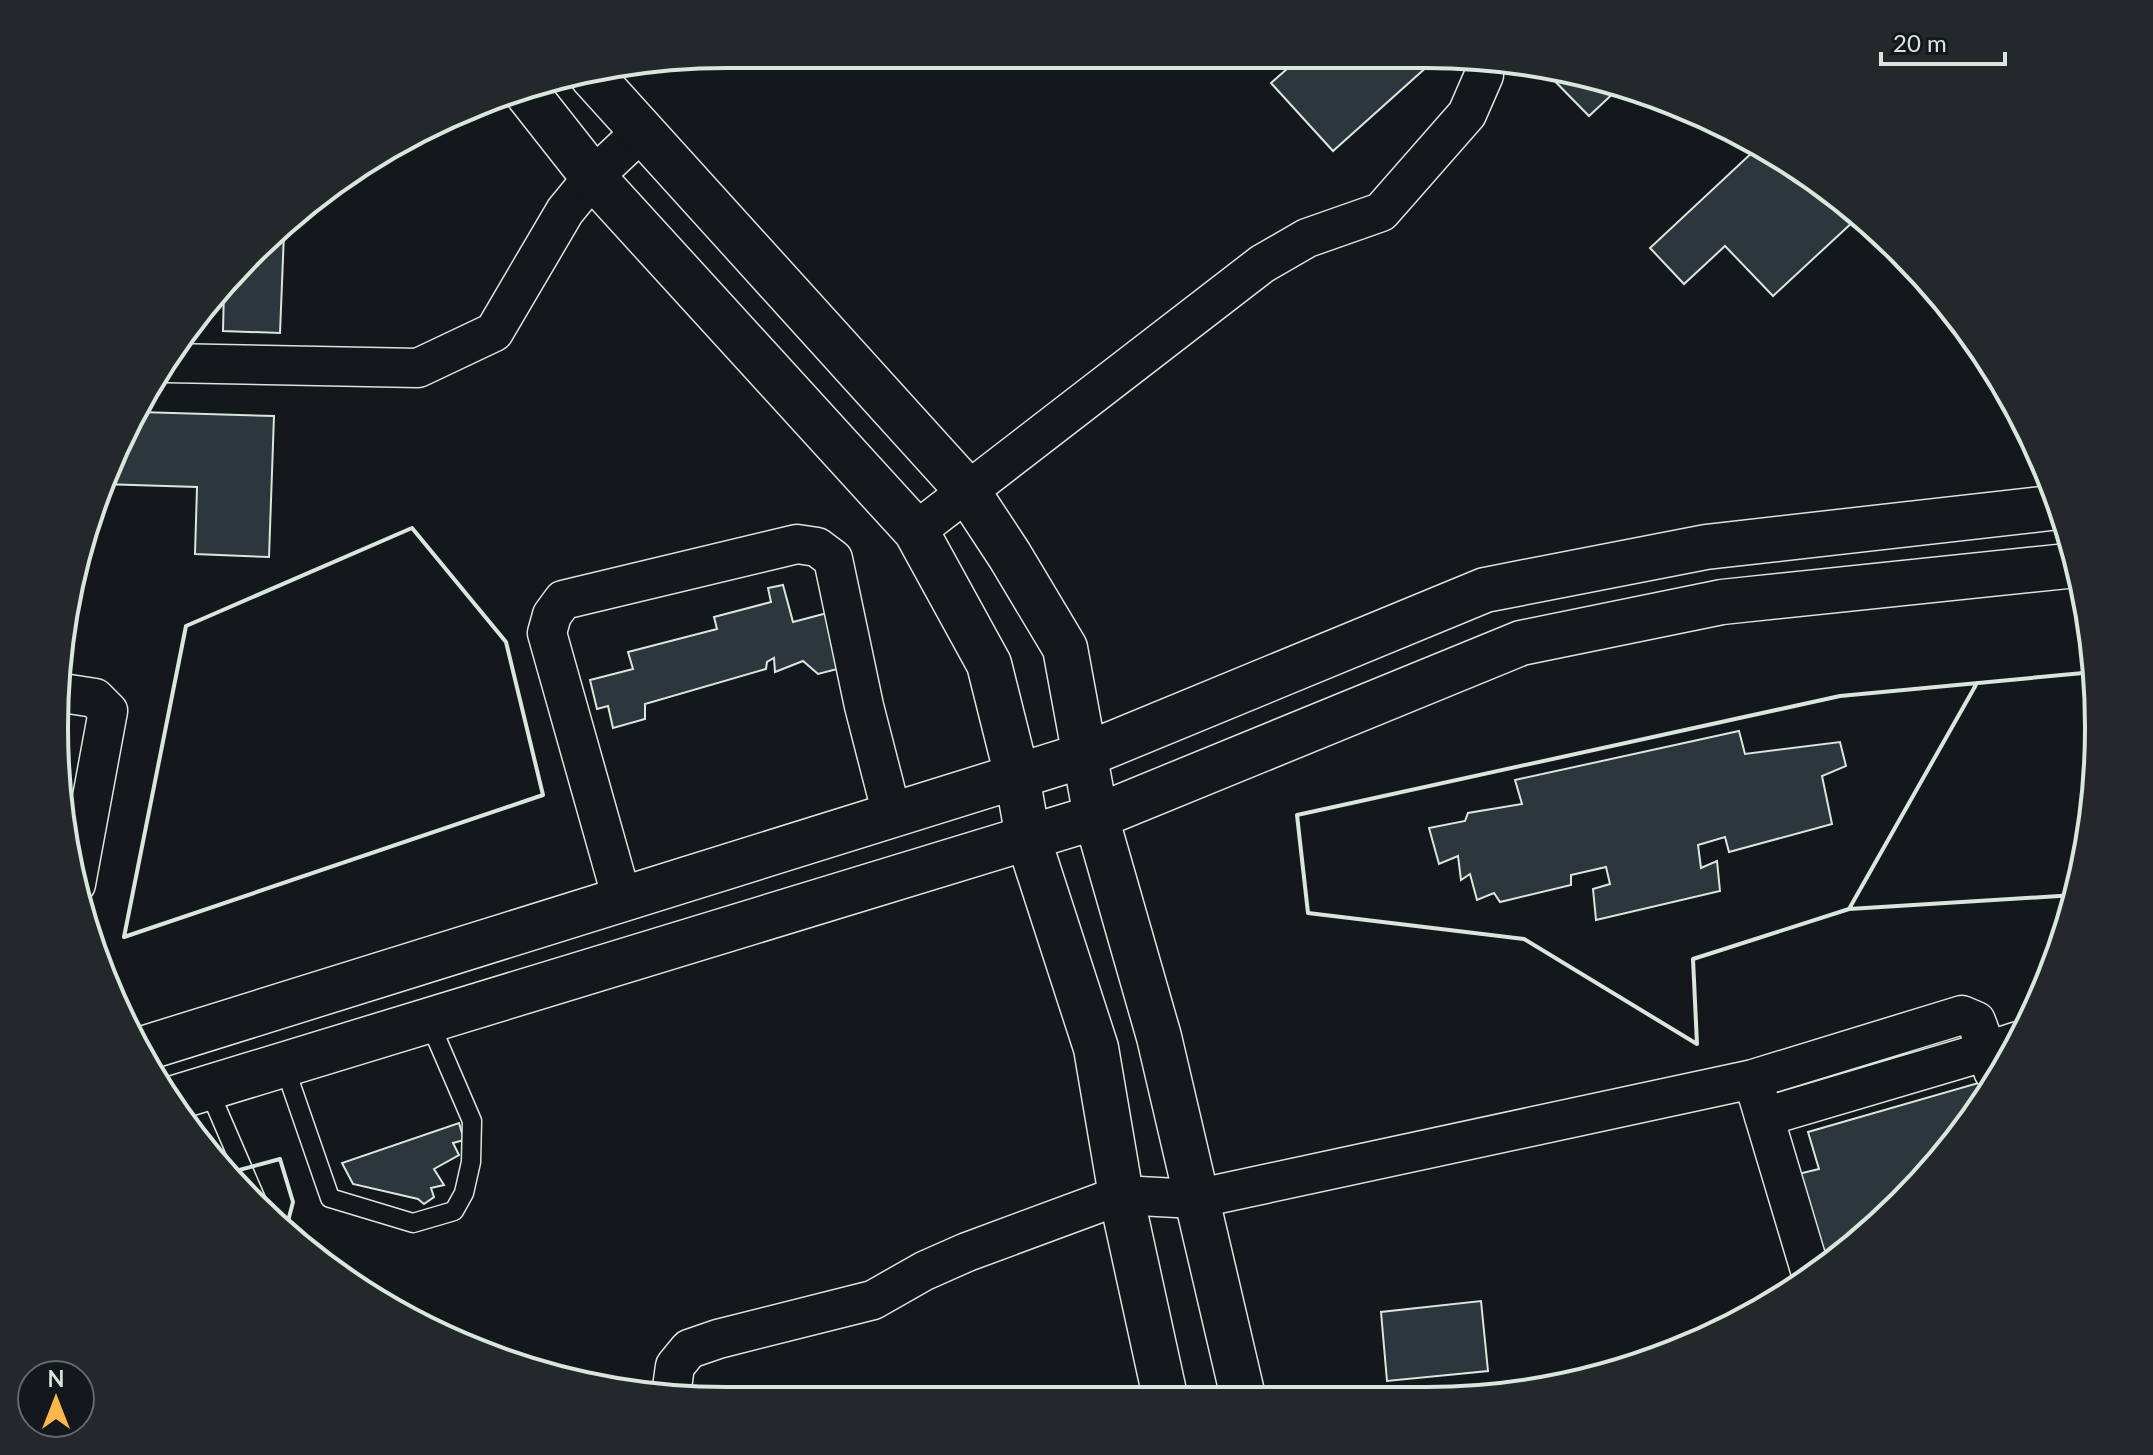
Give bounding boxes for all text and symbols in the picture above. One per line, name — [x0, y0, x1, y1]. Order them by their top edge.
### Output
scale bar — [1881, 16, 2005, 66]
text: 20 m — [1893, 28, 1947, 57]
north arrow — [16, 1359, 96, 1439]
text: N — [48, 1365, 64, 1392]

